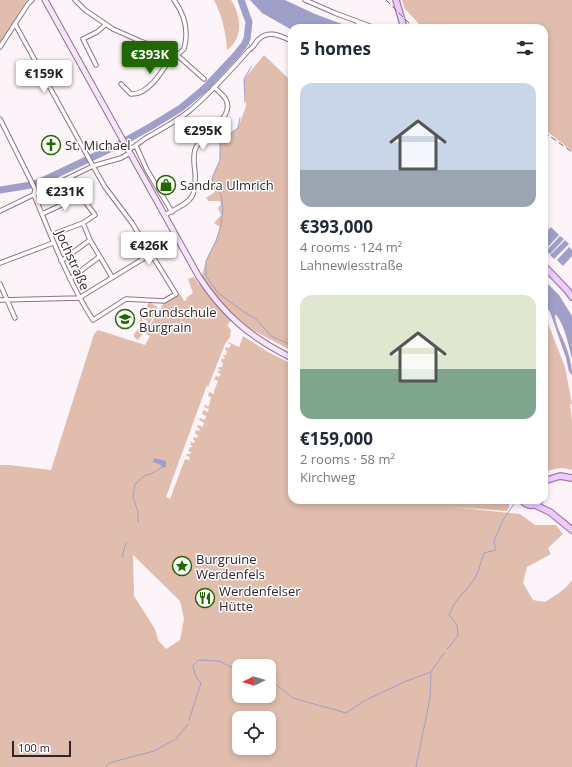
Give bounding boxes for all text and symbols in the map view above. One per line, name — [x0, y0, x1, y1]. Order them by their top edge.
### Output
text: 5 homes — [300, 37, 371, 60]
icon: filters — [514, 37, 536, 59]
pin: €393K — [122, 41, 178, 75]
text: €393K — [131, 45, 169, 63]
pin: €159K — [16, 60, 72, 94]
text: €159K — [25, 64, 63, 82]
icon: home — [382, 109, 454, 181]
pin: €295K — [175, 117, 231, 151]
text: €295K — [184, 121, 222, 139]
church icon: St. Michael — [40, 134, 62, 156]
place label: St. Michael — [65, 136, 131, 154]
shop icon: Sandra Ulmrich — [155, 174, 177, 196]
place label: Sandra Ulmrich — [180, 176, 274, 194]
pin: €231K — [37, 178, 93, 212]
text: €231K — [46, 182, 84, 200]
text: €393,000 — [300, 215, 373, 238]
street label: Jochstraße — [51, 225, 94, 293]
pin: €426K — [121, 232, 177, 266]
text: €426K — [130, 236, 168, 254]
text: 4 rooms · 124 m² — [300, 238, 402, 256]
text: Lahnewiesstraße — [300, 256, 403, 274]
place label: Grundschule Burgrain — [139, 303, 217, 336]
school or university icon: Grundschule Burgrain — [114, 308, 136, 330]
icon: home — [382, 321, 454, 393]
text: €159,000 — [300, 427, 373, 450]
text: 2 rooms · 58 m² — [300, 450, 395, 468]
text: Kirchweg — [300, 468, 355, 486]
place label: Burgruine Werdenfels — [196, 550, 265, 583]
place icon: Burgruine Werdenfels — [171, 555, 193, 577]
place label: Werdenfelser Hütte — [219, 582, 301, 615]
restaurant icon: Werdenfelser Hütte — [194, 587, 216, 609]
north arrow — [232, 659, 276, 703]
map controls — [232, 659, 276, 755]
button: locate — [232, 711, 276, 755]
scale bar — [12, 739, 71, 758]
text: 100 m — [18, 740, 50, 755]

